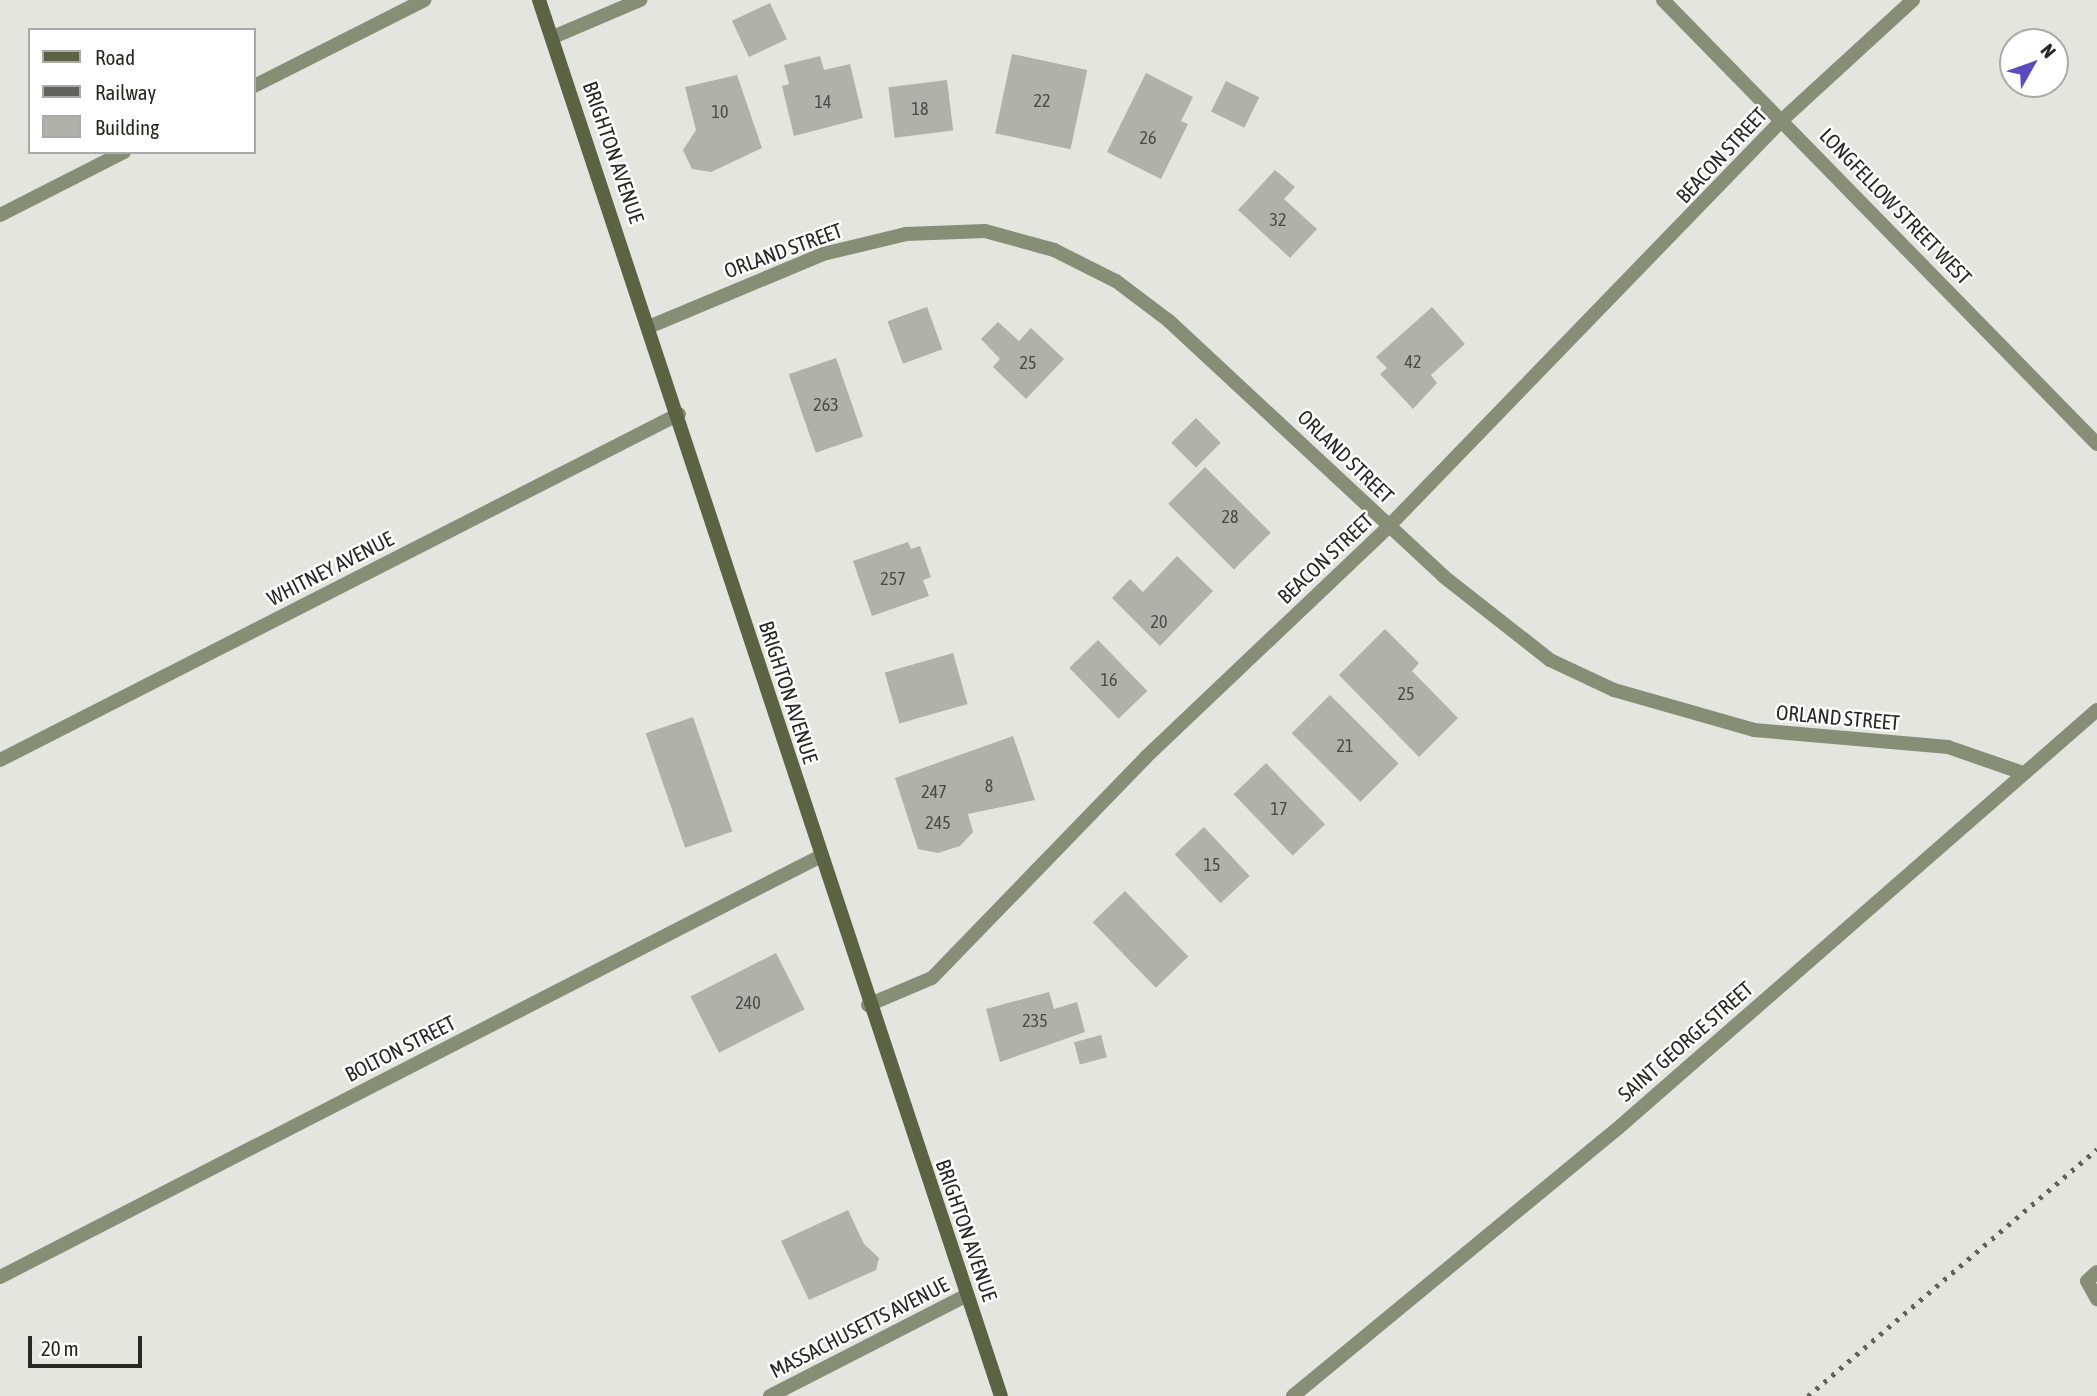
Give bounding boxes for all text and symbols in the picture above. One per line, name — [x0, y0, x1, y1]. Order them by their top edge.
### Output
legend — [28, 28, 256, 154]
north arrow — [1999, 28, 2069, 98]
text: N — [2037, 39, 2061, 62]
text: Road — [95, 45, 135, 69]
street label: BRIGHTON AVENUE — [578, 78, 650, 226]
text: Railway — [95, 80, 156, 104]
house number: 22 — [1034, 90, 1050, 112]
house number: 14 — [815, 91, 831, 113]
house number: 18 — [912, 98, 928, 120]
house number: 10 — [712, 101, 728, 123]
street label: BEACON STREET — [1670, 102, 1772, 208]
text: Building — [95, 115, 159, 139]
street label: LONGFELLOW STREET WEST — [1815, 123, 1977, 289]
house number: 26 — [1140, 127, 1156, 149]
house number: 32 — [1270, 209, 1286, 231]
street label: ORLAND STREET — [720, 217, 846, 283]
house number: 42 — [1405, 351, 1421, 373]
house number: 25 — [1020, 352, 1036, 374]
house number: 263 — [813, 394, 839, 416]
street label: ORLAND STREET — [1293, 404, 1399, 508]
house number: 28 — [1222, 506, 1238, 528]
street label: BEACON STREET — [1272, 507, 1378, 609]
street label: WHITNEY AVENUE — [263, 525, 397, 611]
house number: 257 — [880, 568, 906, 590]
house number: 20 — [1151, 611, 1167, 633]
street label: BRIGHTON AVENUE — [754, 618, 824, 766]
house number: 16 — [1101, 669, 1117, 691]
house number: 25 — [1398, 683, 1414, 705]
street label: ORLAND STREET — [1775, 699, 1901, 735]
house number: 21 — [1337, 735, 1353, 757]
house number: 8 — [985, 775, 993, 797]
house number: 247 — [921, 781, 947, 803]
house number: 17 — [1271, 798, 1287, 820]
house number: 245 — [925, 812, 951, 834]
house number: 15 — [1204, 854, 1220, 876]
street label: SAINT GEORGE STREET — [1613, 976, 1757, 1106]
house number: 240 — [735, 992, 761, 1014]
street label: BOLTON STREET — [341, 1009, 459, 1087]
house number: 235 — [1022, 1010, 1048, 1032]
street label: BRIGHTON AVENUE — [931, 1156, 1003, 1304]
street label: MASSACHUSETTS AVENUE — [765, 1271, 953, 1383]
scale bar — [32, 1322, 145, 1366]
text: 20 m — [41, 1336, 79, 1360]

